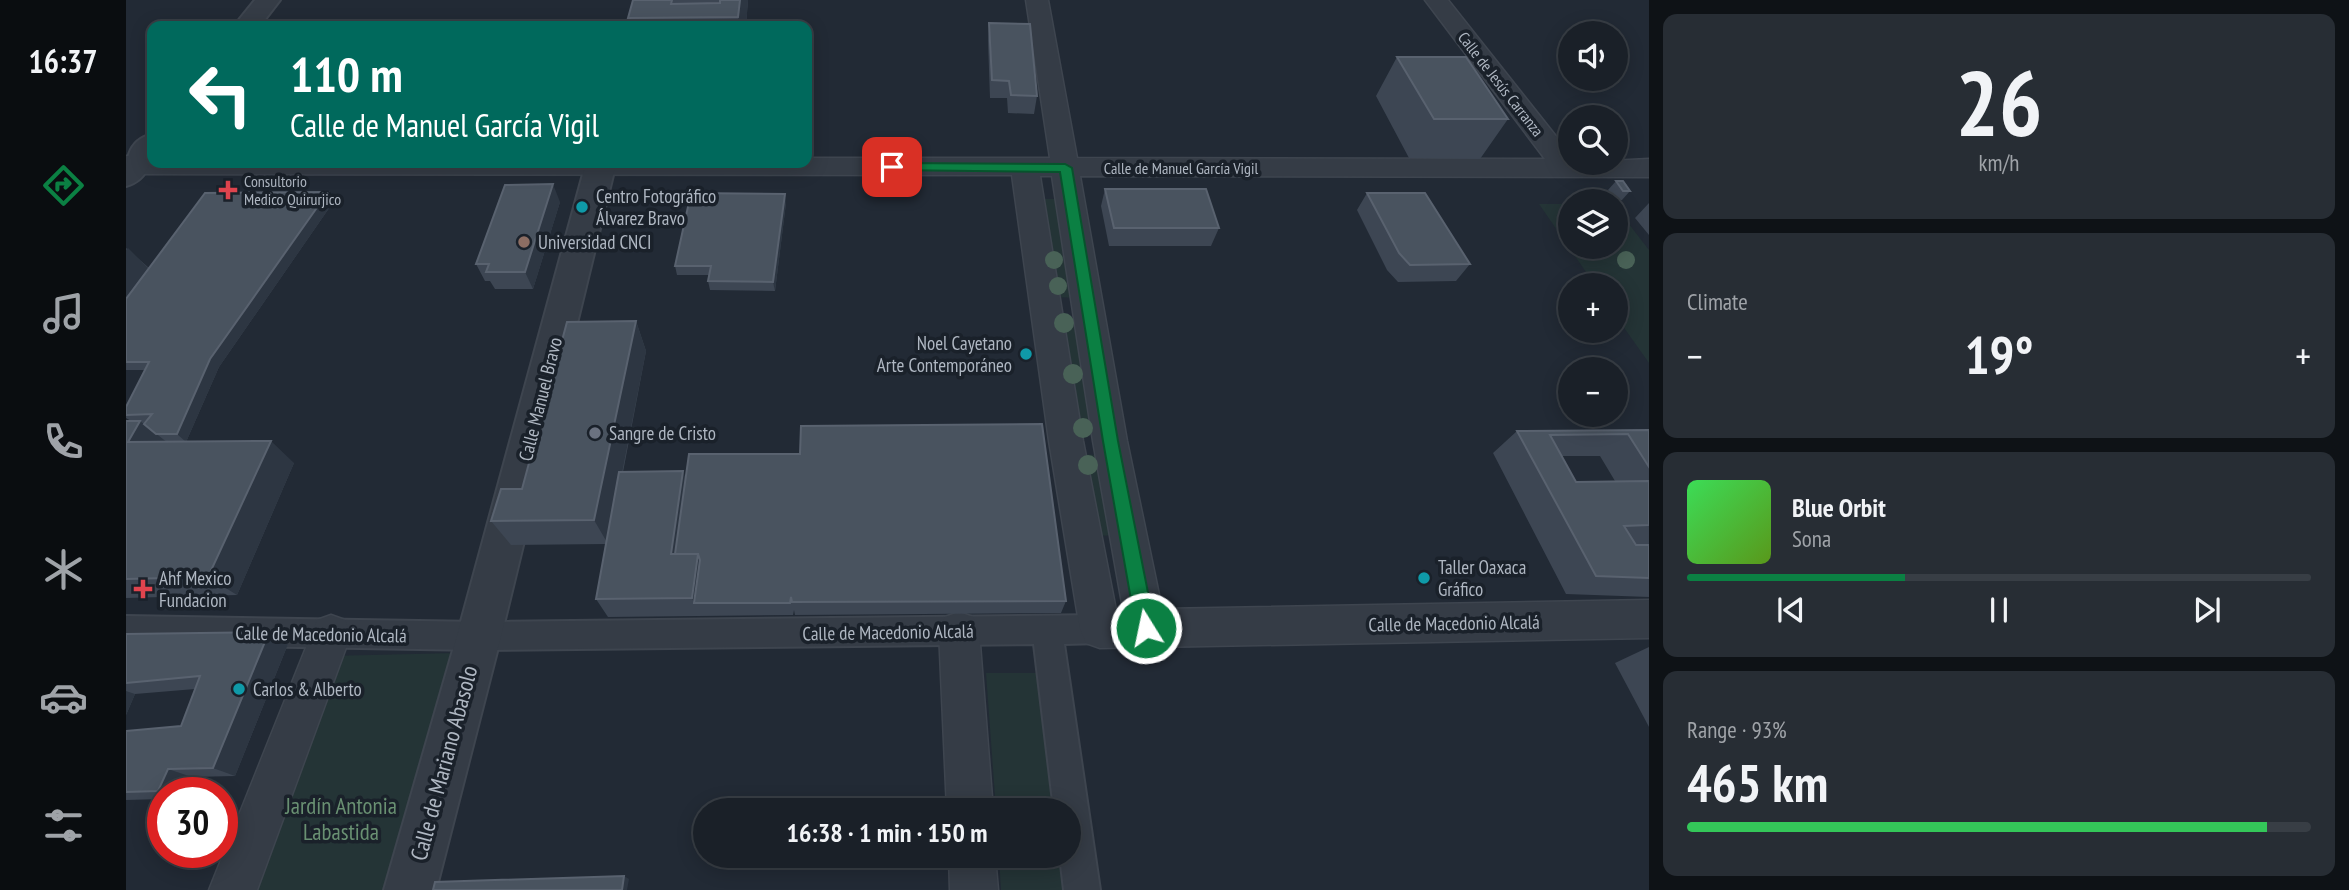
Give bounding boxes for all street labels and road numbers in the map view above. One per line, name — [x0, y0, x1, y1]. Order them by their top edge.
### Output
street label: Calle de Jesús Carranza — [1454, 28, 1548, 140]
street label: Calle de Manuel García Vigil — [1104, 158, 1258, 178]
street label: Calle Manuel Bravo — [513, 335, 567, 463]
street label: Calle de Macedonio Alcalá — [1368, 610, 1540, 636]
street label: Calle de Macedonio Alcalá — [802, 619, 974, 645]
street label: Calle de Macedonio Alcalá — [235, 621, 407, 647]
street label: Calle de Mariano Abasolo — [404, 662, 483, 863]

